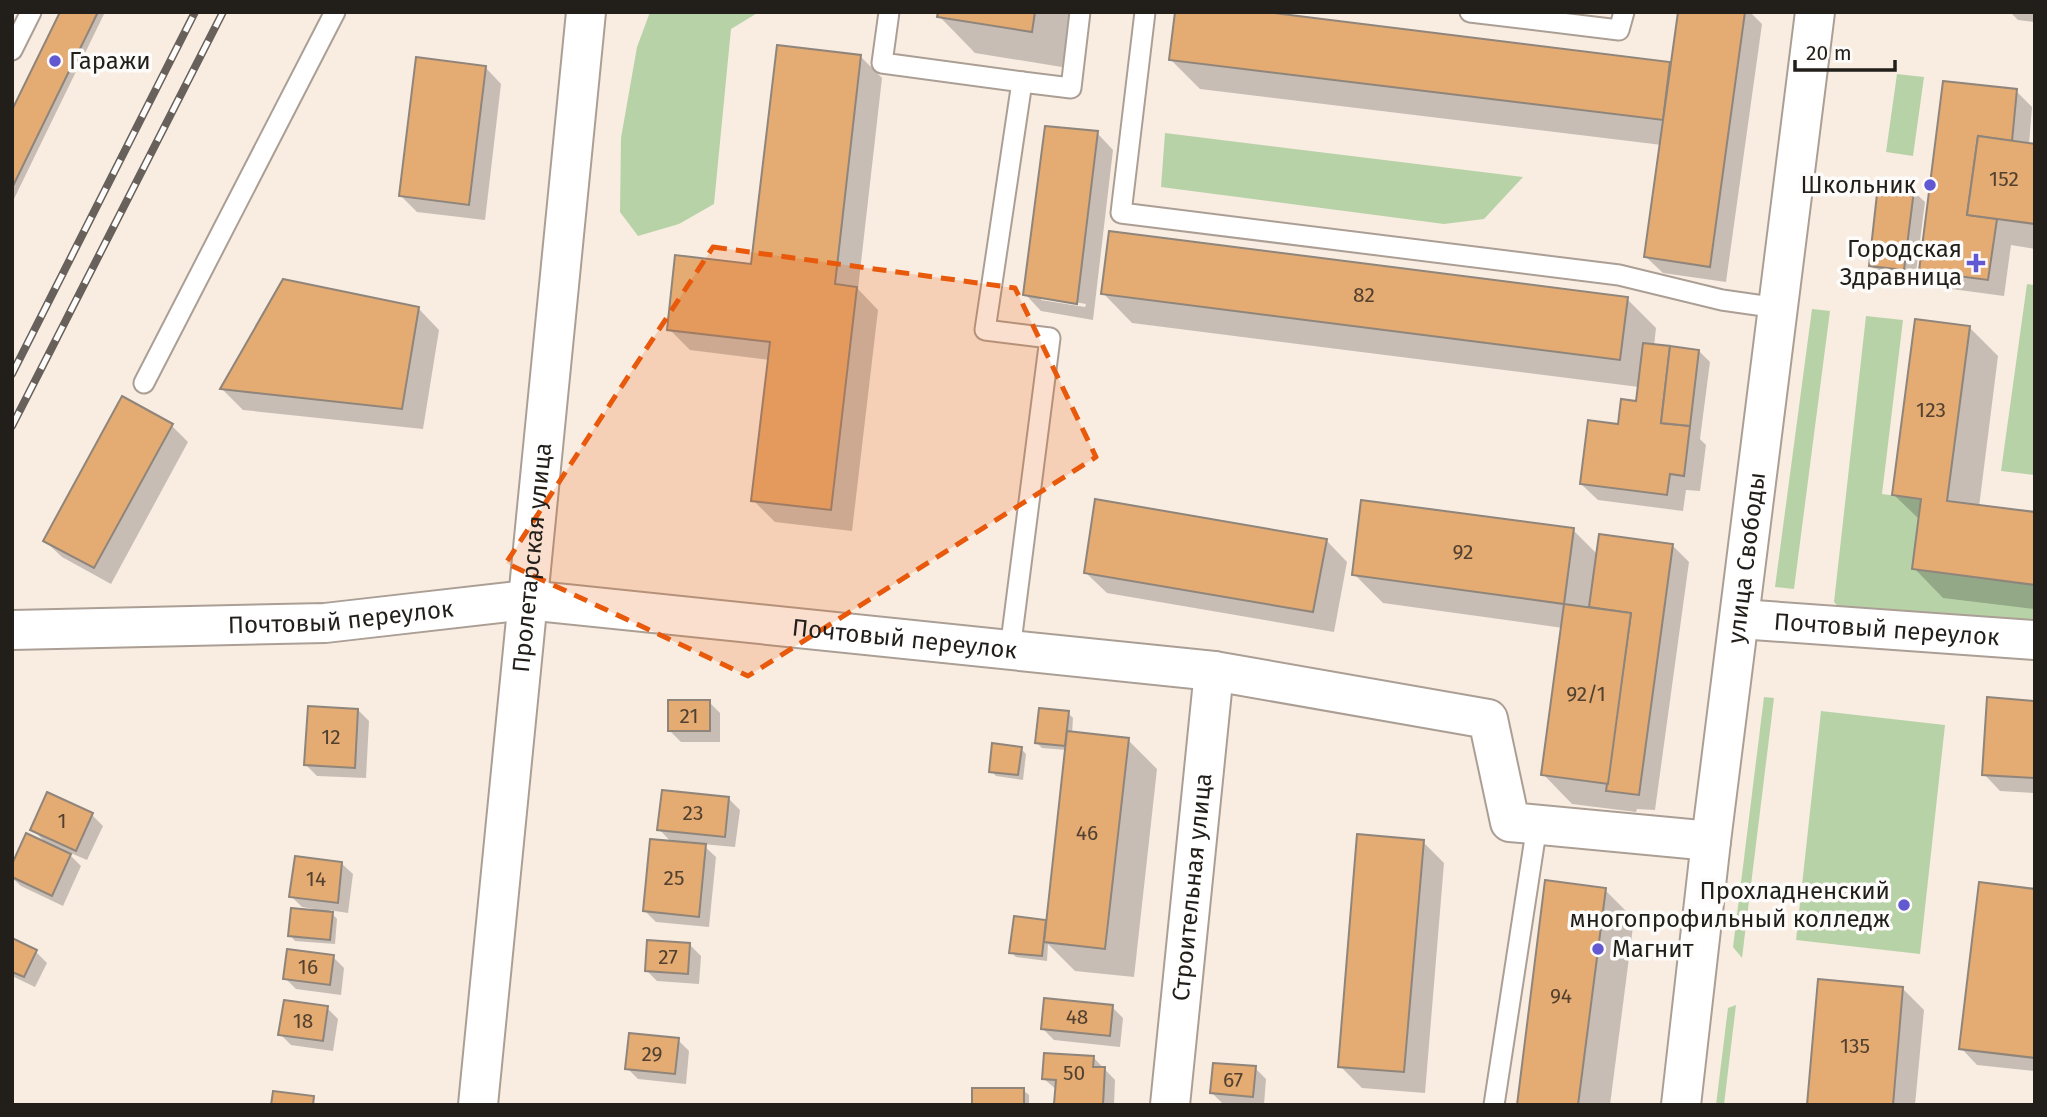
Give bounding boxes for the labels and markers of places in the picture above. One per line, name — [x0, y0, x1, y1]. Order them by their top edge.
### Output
place label: Гаражи — [69, 47, 151, 75]
marker: Гаражи — [47, 53, 63, 69]
place label: Школьник — [1800, 171, 1917, 199]
marker: Школьник — [1922, 177, 1938, 193]
place label: Городская Здравница — [1840, 235, 1962, 291]
marker: Городская Здравница — [1968, 255, 1984, 271]
place label: Прохладненский многопрофильный колледж — [1570, 877, 1890, 933]
marker: Прохладненский многопрофильный колледж — [1896, 897, 1912, 913]
place label: Магнит — [1612, 935, 1694, 963]
marker: Магнит — [1590, 941, 1606, 957]

